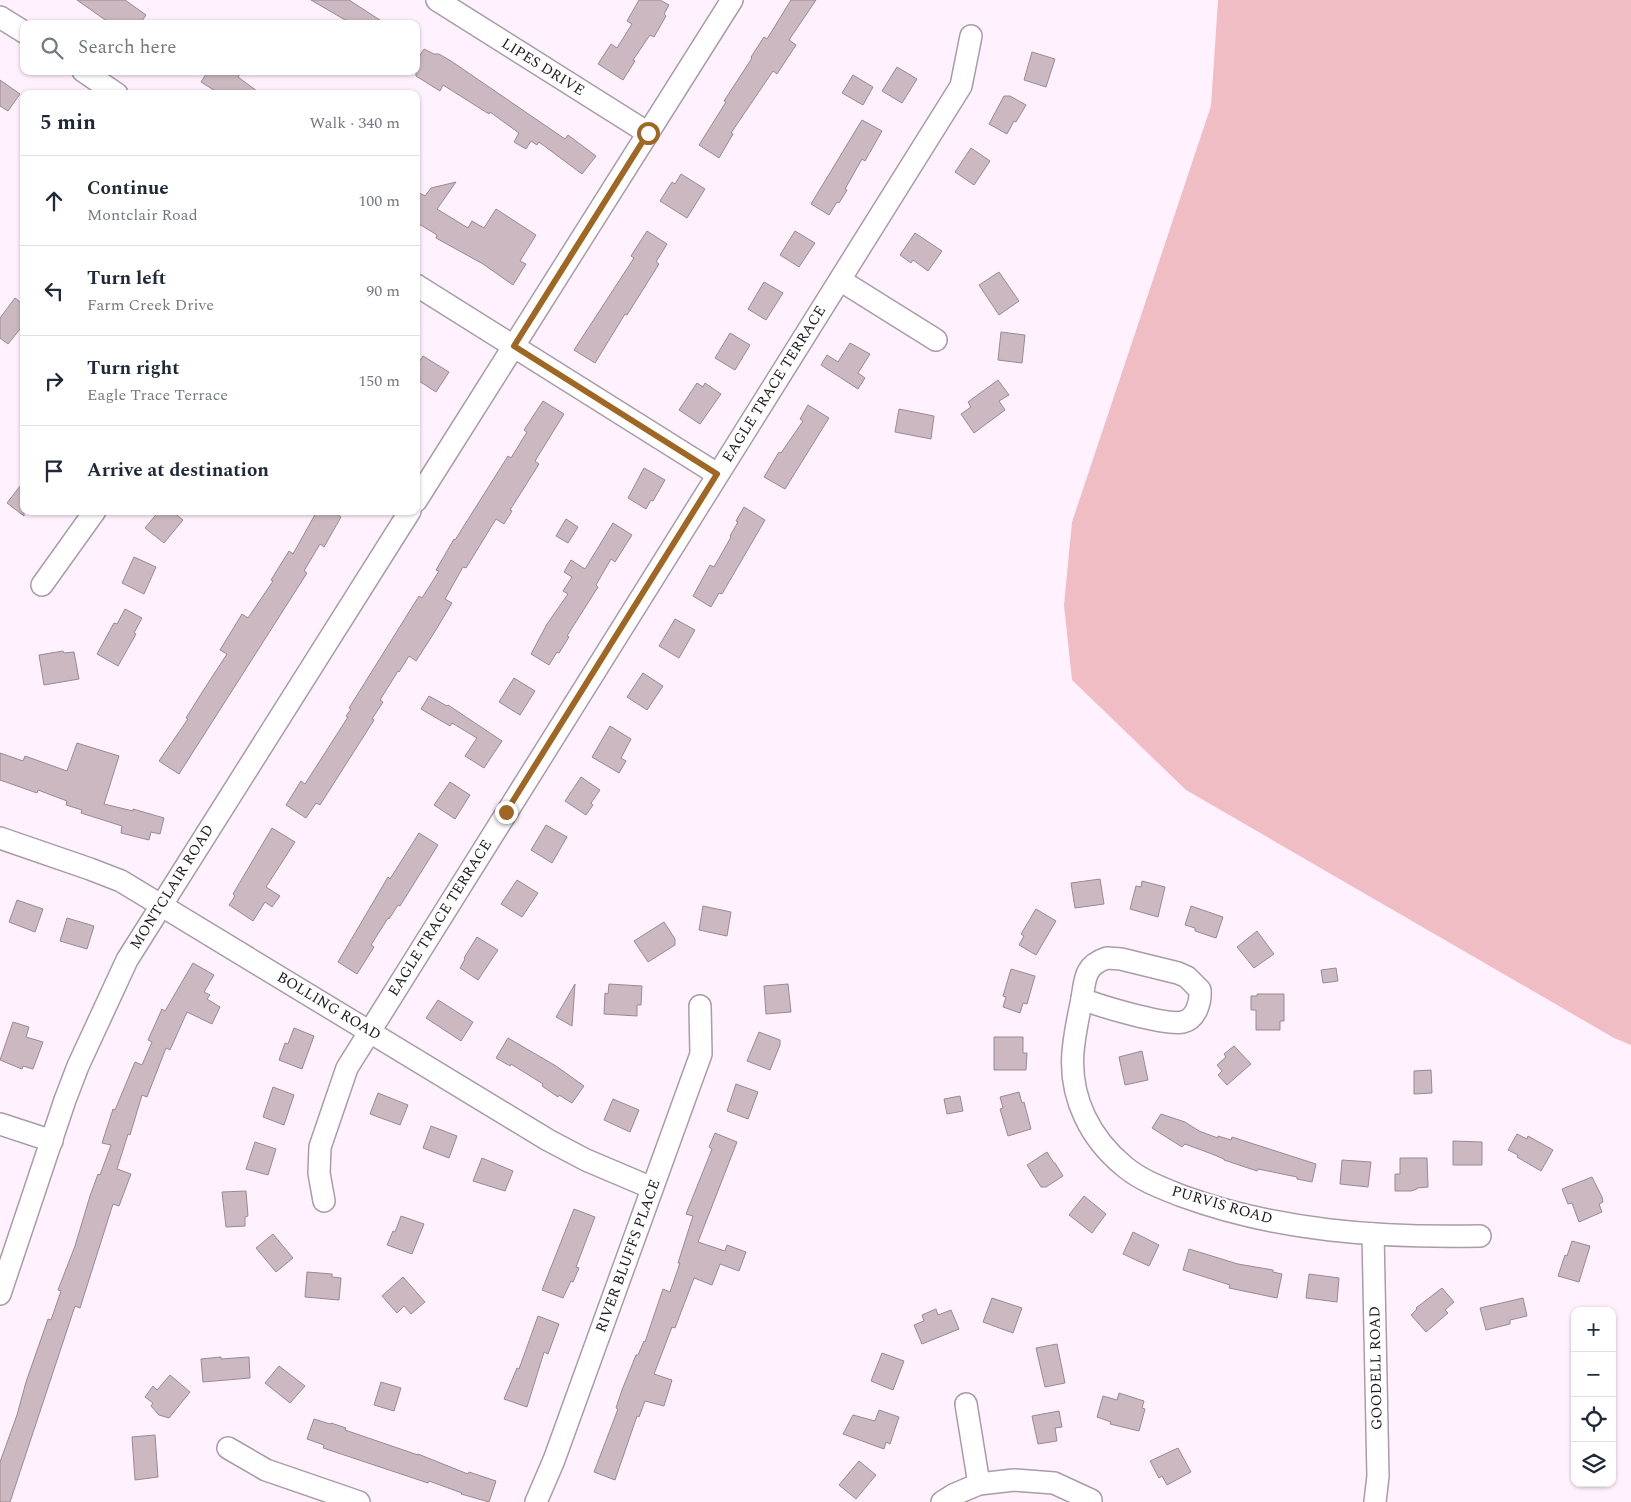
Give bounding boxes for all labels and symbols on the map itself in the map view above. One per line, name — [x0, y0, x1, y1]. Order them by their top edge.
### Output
street label: LIPES DRIVE — [497, 32, 589, 102]
route start — [637, 122, 660, 145]
street label: EAGLE TRACE TERRACE — [716, 301, 832, 467]
route end — [495, 801, 518, 824]
street label: MONTCLAIR ROAD — [124, 820, 220, 954]
street label: EAGLE TRACE TERRACE — [382, 835, 498, 1001]
street label: BOLLING ROAD — [272, 966, 386, 1046]
street label: RIVER BLUFFS PLACE — [590, 1176, 666, 1336]
street label: PURVIS ROAD — [1169, 1180, 1275, 1230]
street label: GOODELL ROAD — [1363, 1306, 1389, 1430]

